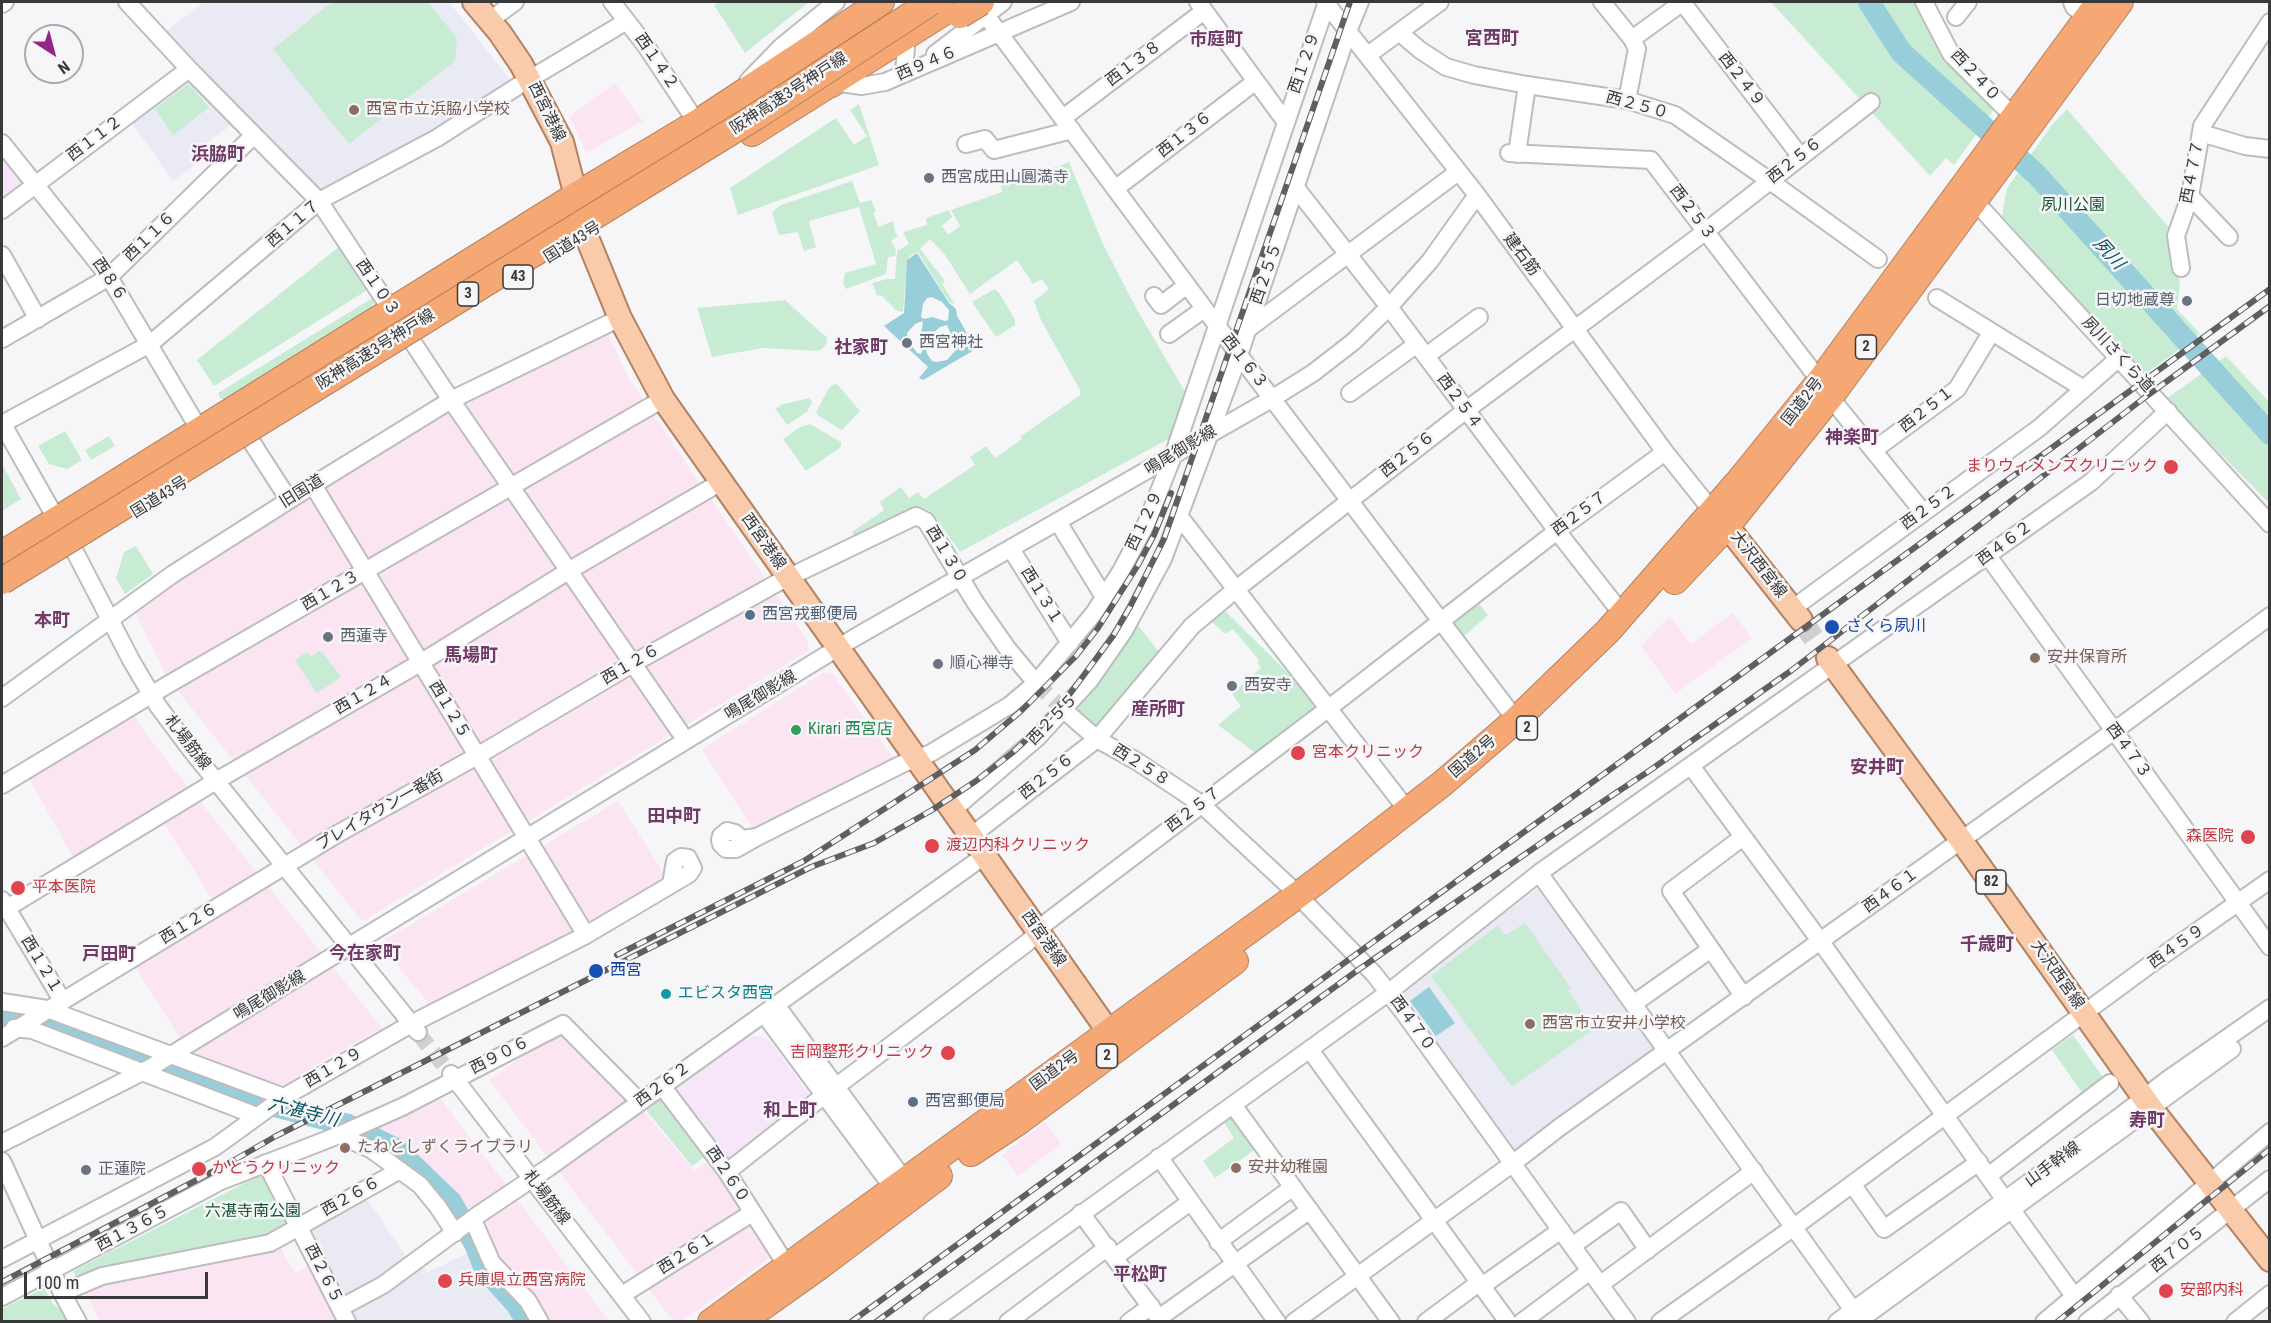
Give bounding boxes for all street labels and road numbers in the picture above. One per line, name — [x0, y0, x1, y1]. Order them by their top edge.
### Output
street label: 西１４２ — [630, 30, 682, 94]
street label: 西１２９ — [1286, 30, 1324, 96]
street label: 西１３８ — [1103, 37, 1165, 91]
street label: 西９４６ — [894, 43, 960, 85]
street label: 西２４０ — [1946, 46, 2004, 106]
street label: 阪神高速3号神戸線 — [727, 49, 851, 139]
street label: 西２４９ — [1714, 49, 1768, 111]
street label: 西宮港線 — [523, 79, 569, 145]
street label: 西２５０ — [1604, 88, 1670, 124]
street label: 西１３６ — [1154, 108, 1216, 162]
street label: 西１１２ — [64, 112, 126, 166]
street label: 西２５６ — [1764, 134, 1826, 188]
street label: 西４７７ — [2177, 139, 2209, 205]
street label: 西２５３ — [1665, 182, 1719, 244]
street label: 西１１７ — [263, 196, 325, 252]
street label: 西１１６ — [120, 208, 180, 266]
street label: 国道43号 — [541, 218, 605, 268]
street label: 建石筋 — [1499, 230, 1543, 280]
street label: 西２５５ — [1248, 241, 1286, 307]
street label: 西８６ — [88, 255, 130, 305]
street label: 西１０３ — [351, 256, 403, 320]
road number: 43 — [503, 265, 533, 289]
road number: 3 — [458, 282, 478, 306]
street label: 阪神高速3号神戸線 — [313, 306, 439, 394]
street label: 夙川さくら道 — [2077, 313, 2157, 397]
street label: 西１６３ — [1217, 331, 1271, 393]
road number: 2 — [1856, 335, 1876, 359]
street label: 西２５４ — [1432, 370, 1486, 434]
street label: 国道2号 — [1778, 374, 1828, 430]
street label: 西２５１ — [1896, 383, 1958, 437]
street label: 鳴尾御影線 — [1142, 422, 1220, 480]
street label: 西２５６ — [1377, 428, 1439, 482]
street label: 旧国道 — [277, 471, 327, 513]
street label: 国道43号 — [128, 473, 192, 523]
street label: 西２５２ — [1897, 481, 1961, 535]
street label: 西２５７ — [1548, 487, 1612, 541]
street label: 西１２９ — [1123, 488, 1167, 554]
street label: 西宮港線 — [737, 510, 789, 574]
street label: 西４６２ — [1973, 517, 2037, 571]
street label: 西１３０ — [921, 523, 971, 587]
street label: 大沢西宮線 — [1726, 528, 1790, 602]
street label: 西１３１ — [1016, 564, 1066, 628]
street label: 西１２３ — [298, 567, 364, 615]
street label: 西１２６ — [598, 641, 664, 689]
street label: 鳴尾御影線 — [722, 667, 800, 725]
street label: 西１２４ — [331, 671, 397, 719]
street label: 西１２５ — [424, 678, 474, 742]
street label: 西２５５ — [1024, 690, 1082, 750]
street label: 札場筋線 — [160, 712, 214, 774]
road number: 2 — [1516, 716, 1538, 740]
street label: 西４７３ — [2101, 719, 2155, 783]
street label: 国道2号 — [1446, 731, 1500, 783]
street label: 西２５８ — [1109, 741, 1173, 791]
street label: 西２５６ — [1016, 750, 1078, 804]
street label: プレイタウン一番街 — [313, 767, 447, 855]
street label: 西２５７ — [1163, 783, 1225, 837]
street label: 西４６１ — [1859, 864, 1923, 918]
road number: 82 — [1976, 870, 2006, 894]
street label: 西１２６ — [157, 899, 221, 949]
street label: 西宮港線 — [1017, 907, 1069, 971]
street label: 西４５９ — [2145, 921, 2209, 973]
street label: 西１２１ — [16, 933, 66, 997]
street label: 大沢西宮線 — [2026, 937, 2088, 1013]
street label: 鳴尾御影線 — [231, 967, 309, 1025]
street label: 西４７０ — [1385, 992, 1439, 1056]
street label: 西９０６ — [467, 1033, 533, 1079]
street label: 西１２９ — [301, 1044, 367, 1092]
road number: 2 — [1096, 1044, 1118, 1068]
street label: 国道2号 — [1027, 1047, 1083, 1095]
street label: 西２６２ — [631, 1058, 695, 1112]
street label: 山手幹線 — [2021, 1138, 2085, 1192]
street label: 西２６０ — [701, 1143, 753, 1207]
street label: 札場筋線 — [519, 1167, 573, 1229]
street label: 西２６６ — [318, 1173, 384, 1221]
street label: 西１３６５ — [93, 1202, 173, 1256]
street label: 西７０５ — [2147, 1223, 2209, 1277]
street label: 西２６１ — [655, 1229, 719, 1279]
street label: 西２６５ — [300, 1241, 346, 1307]

